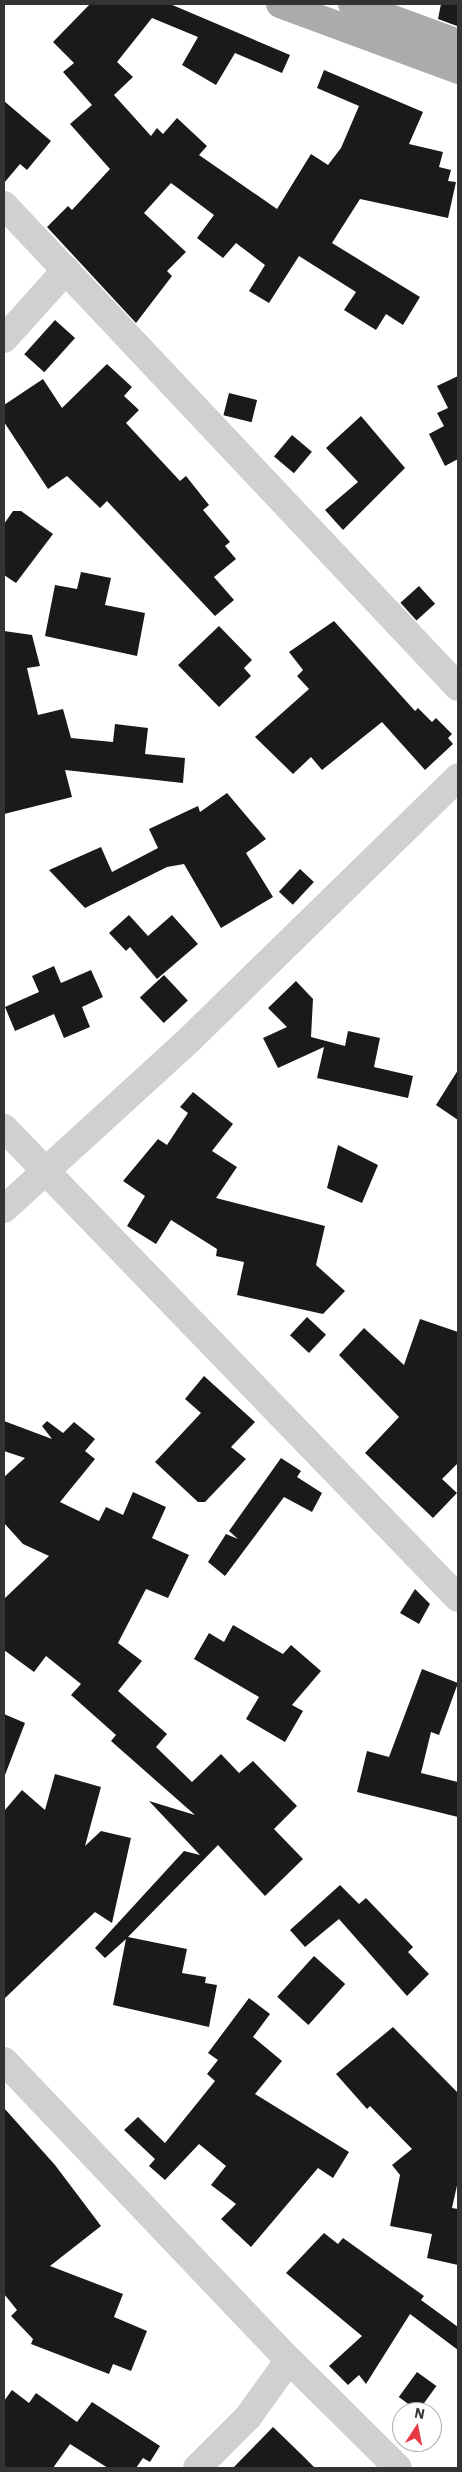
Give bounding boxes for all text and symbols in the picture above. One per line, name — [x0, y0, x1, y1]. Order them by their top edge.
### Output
north arrow — [392, 2402, 442, 2452]
text: N — [413, 2403, 426, 2423]

